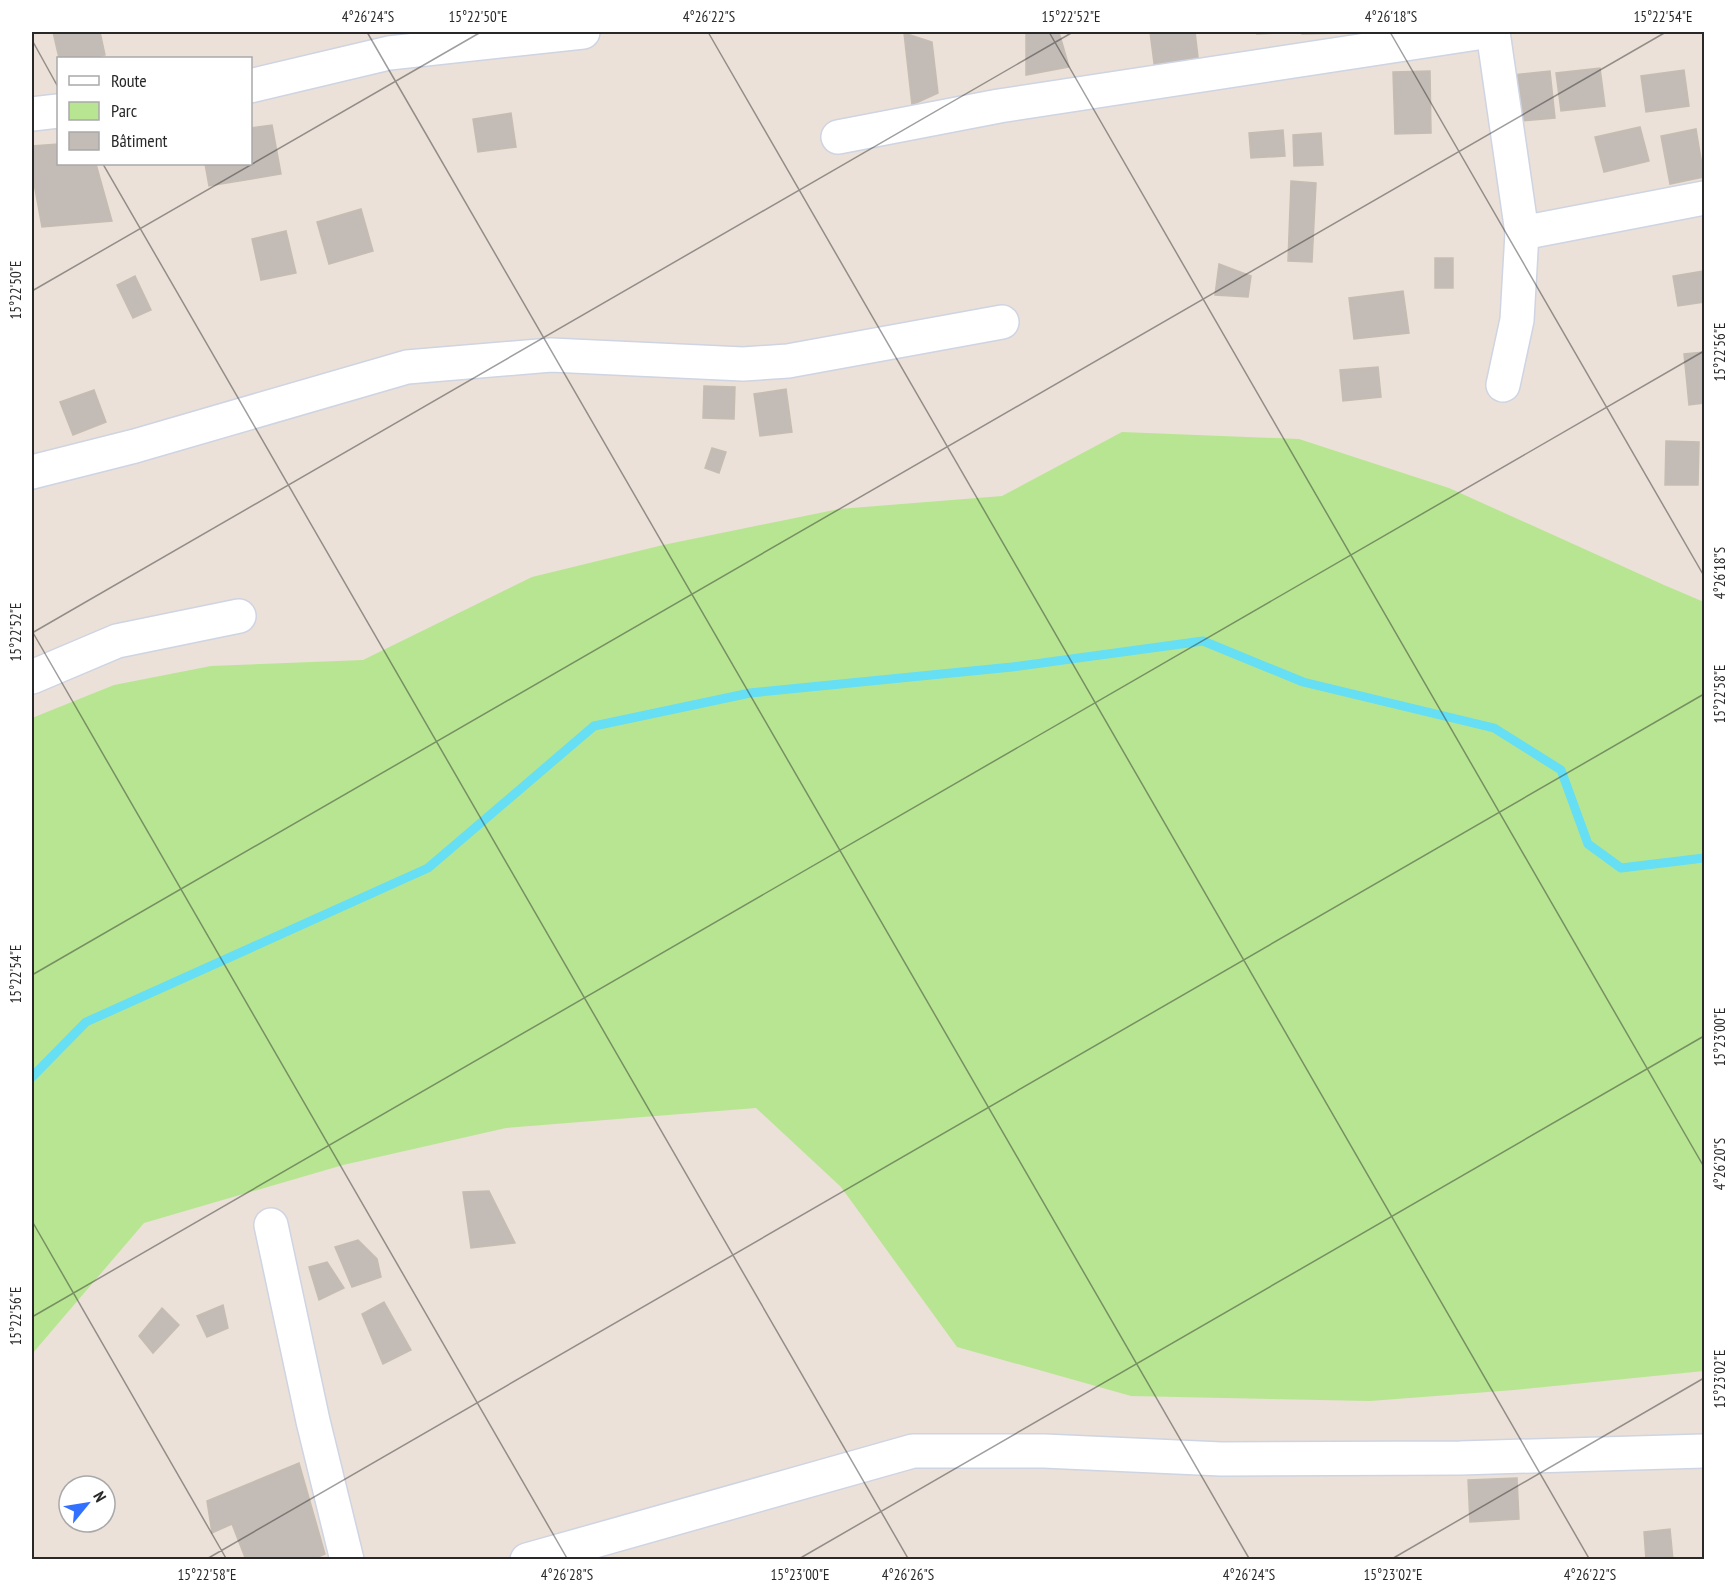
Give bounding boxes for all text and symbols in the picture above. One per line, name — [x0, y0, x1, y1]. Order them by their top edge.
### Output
text: 4°26'24"S — [342, 7, 394, 26]
text: 15°22'50"E — [448, 7, 508, 26]
text: 4°26'22"S — [683, 7, 735, 26]
text: 15°22'52"E — [1041, 7, 1101, 26]
text: 4°26'18"S — [1365, 7, 1417, 26]
text: 15°22'54"E — [1633, 7, 1693, 26]
legend — [57, 57, 252, 165]
text: Route — [111, 69, 147, 92]
text: Parc — [111, 99, 138, 122]
text: Bâtiment — [111, 129, 168, 152]
text: 15°22'50"E — [6, 260, 25, 320]
text: 15°22'56"E — [1710, 322, 1729, 382]
text: 4°26'18"S — [1710, 547, 1729, 599]
text: 15°22'52"E — [6, 602, 25, 662]
text: 15°22'58"E — [1710, 664, 1729, 724]
text: 15°22'54"E — [6, 944, 25, 1004]
text: 15°23'00"E — [1710, 1007, 1729, 1067]
text: 4°26'20"S — [1710, 1138, 1729, 1190]
text: 15°22'56"E — [6, 1286, 25, 1346]
text: 15°23'02"E — [1710, 1349, 1729, 1409]
north arrow — [57, 1474, 117, 1534]
text: N — [89, 1488, 111, 1505]
text: 15°22'58"E — [177, 1565, 237, 1584]
text: 4°26'28"S — [541, 1565, 593, 1584]
text: 15°23'00"E — [770, 1565, 830, 1584]
text: 4°26'26"S — [882, 1565, 934, 1584]
text: 4°26'24"S — [1223, 1565, 1275, 1584]
text: 15°23'02"E — [1363, 1565, 1423, 1584]
text: 4°26'22"S — [1564, 1565, 1616, 1584]

